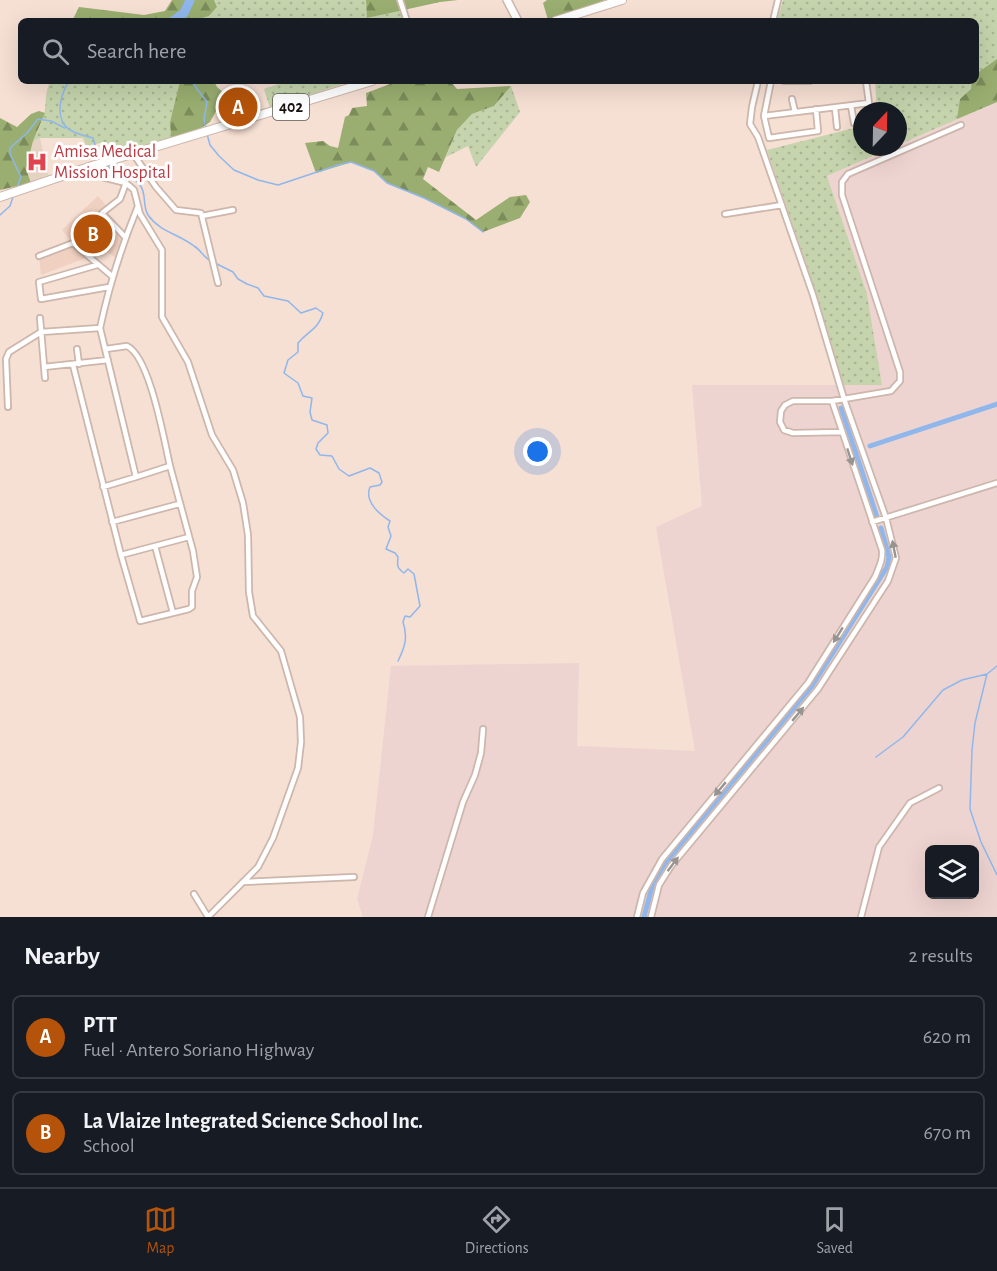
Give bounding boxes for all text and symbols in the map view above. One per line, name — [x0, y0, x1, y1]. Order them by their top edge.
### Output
search box — [18, 18, 979, 84]
icon: search — [39, 35, 72, 68]
text: Search here — [87, 40, 186, 62]
pin: A — [218, 84, 258, 130]
road number: 402 — [273, 94, 309, 120]
north arrow — [853, 102, 907, 156]
place label: Amisa Medical Mission Hospital — [54, 143, 171, 182]
hospital icon: Amisa Medical Mission Hospital — [25, 150, 49, 174]
pin: B — [74, 212, 112, 256]
your location — [523, 437, 552, 466]
one-way arrow — [846, 448, 856, 466]
one-way arrow — [889, 539, 898, 558]
one-way arrow — [833, 626, 844, 643]
one-way arrow — [791, 706, 804, 722]
one-way arrow — [714, 781, 727, 796]
map controls — [925, 845, 979, 899]
button: layers — [925, 845, 979, 899]
one-way arrow — [667, 856, 680, 872]
text: Nearby — [24, 943, 100, 969]
text: 2 results — [909, 946, 973, 966]
text: PTT — [83, 1014, 117, 1036]
text: A — [40, 1027, 52, 1047]
text: 620 m — [923, 1027, 971, 1047]
text: Fuel · Antero Soriano Highway — [83, 1040, 314, 1060]
text: La Vlaize Integrated Science School Inc. — [83, 1110, 423, 1132]
text: B — [40, 1123, 51, 1143]
text: 670 m — [923, 1123, 971, 1143]
text: School — [83, 1136, 135, 1156]
tab: Map — [144, 1203, 177, 1258]
tab: Directions — [465, 1203, 529, 1258]
tab: Saved — [816, 1203, 853, 1258]

